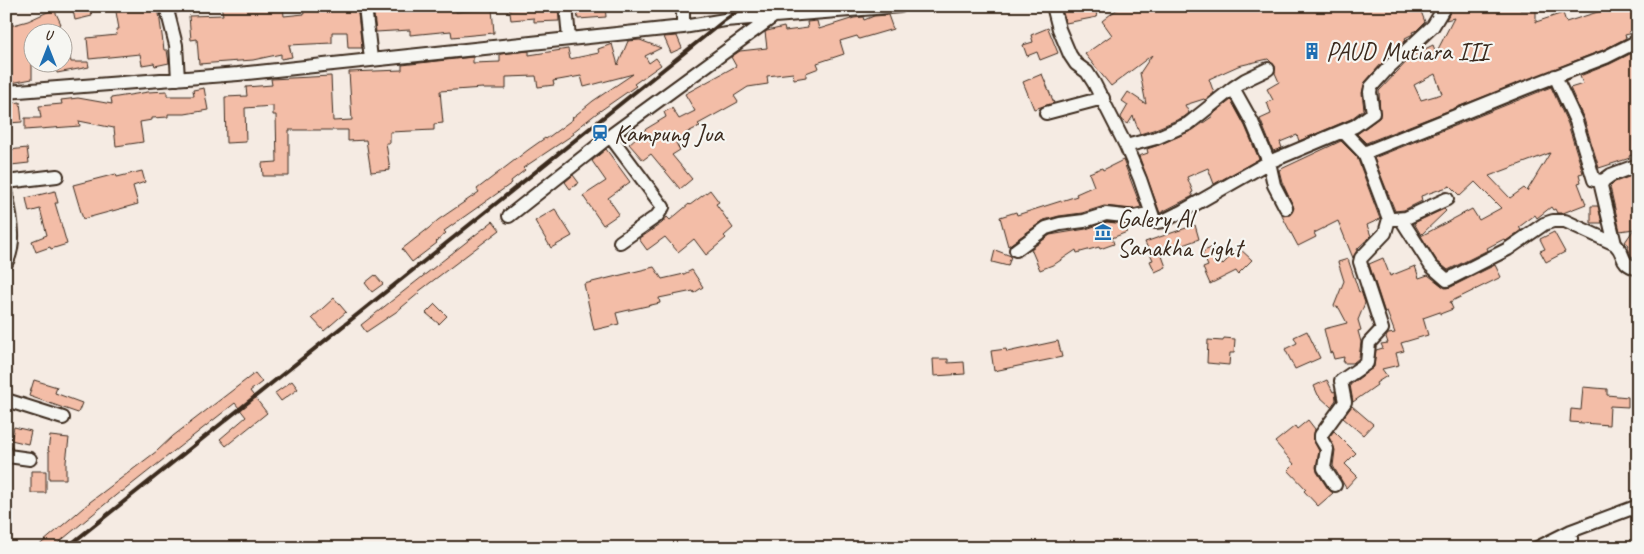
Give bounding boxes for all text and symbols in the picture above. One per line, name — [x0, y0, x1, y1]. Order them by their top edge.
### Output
north arrow — [22, 22, 72, 72]
text: U — [45, 27, 55, 44]
place label: PAUD Mutiara III — [1326, 36, 1493, 68]
building icon: PAUD Mutiara III — [1302, 41, 1322, 61]
place label: Kampung Jua — [614, 118, 725, 150]
station icon: Kampung Jua — [590, 123, 610, 143]
place label: Galery Al Sanakha Light — [1117, 203, 1246, 264]
museum icon: Galery Al Sanakha Light — [1093, 222, 1113, 242]

